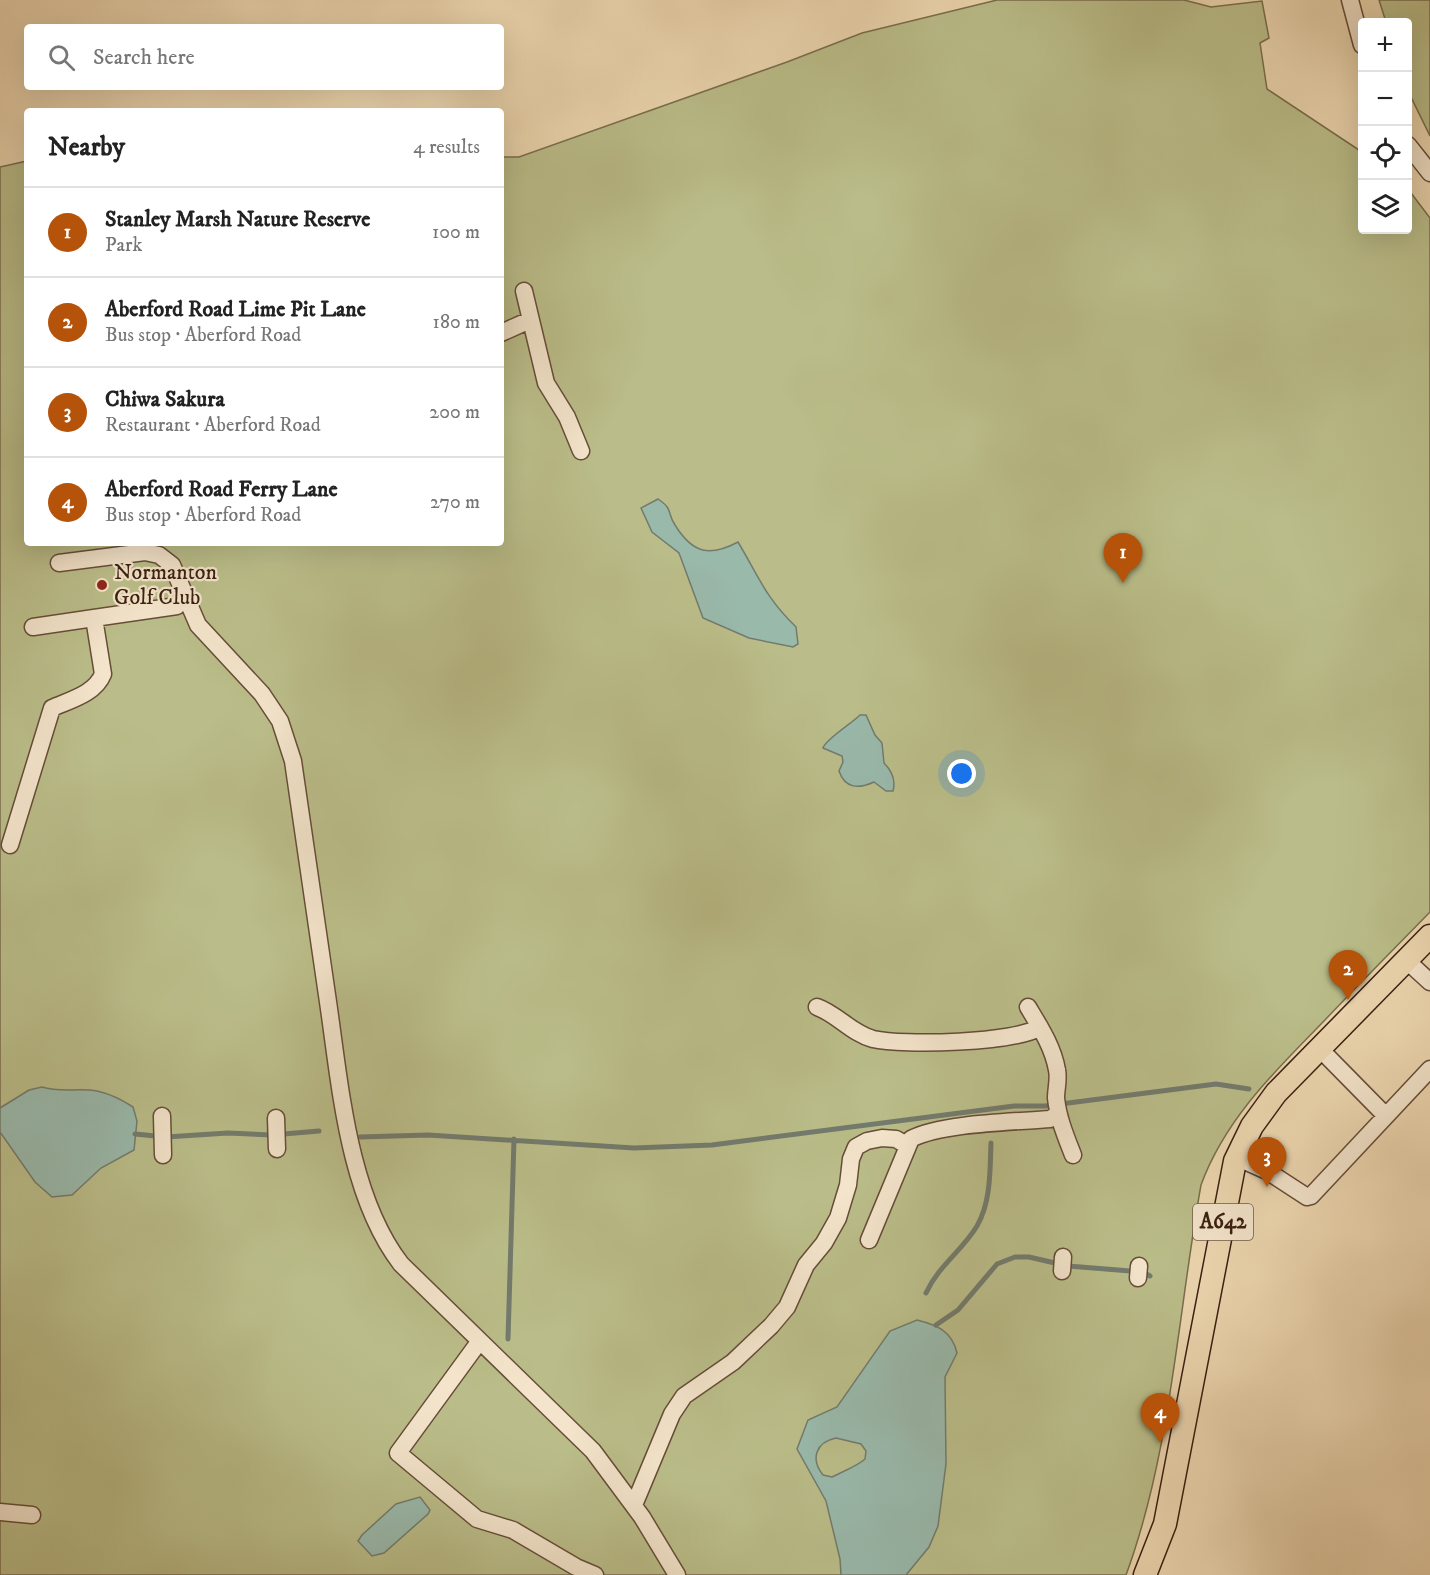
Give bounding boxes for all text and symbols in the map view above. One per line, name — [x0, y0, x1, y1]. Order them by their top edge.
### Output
map controls — [1358, 18, 1412, 234]
button: + — [1358, 18, 1412, 72]
search box — [24, 24, 504, 90]
icon: search — [45, 41, 78, 74]
text: Search here — [93, 44, 195, 71]
button: − — [1358, 72, 1412, 126]
button: locate — [1358, 126, 1412, 180]
text: Nearby — [48, 131, 125, 164]
text: 4 results — [413, 135, 480, 160]
button: layers — [1358, 180, 1412, 234]
text: Stanley Marsh Nature Reserve — [105, 206, 370, 233]
text: 1 — [64, 220, 71, 245]
text: 100 m — [432, 220, 480, 245]
text: Park — [105, 233, 142, 258]
text: Aberford Road Lime Pit Lane — [105, 296, 366, 323]
text: 2 — [63, 310, 72, 335]
text: 180 m — [433, 310, 480, 335]
text: Bus stop · Aberford Road — [105, 323, 301, 348]
text: Chiwa Sakura — [105, 386, 225, 413]
text: 3 — [64, 400, 71, 425]
text: 200 m — [429, 400, 480, 425]
text: Restaurant · Aberford Road — [105, 413, 321, 438]
text: Aberford Road Ferry Lane — [105, 476, 338, 503]
text: 4 — [62, 490, 73, 515]
text: 270 m — [430, 490, 480, 515]
text: Bus stop · Aberford Road — [105, 503, 301, 528]
pin: 1 — [1104, 534, 1142, 583]
place label: Normanton Golf Club — [114, 559, 217, 611]
marker: Normanton Golf Club — [95, 578, 109, 592]
your location — [947, 759, 976, 788]
pin: 2 — [1328, 950, 1368, 1000]
pin: 3 — [1248, 1138, 1286, 1187]
road number: A642 — [1193, 1204, 1253, 1240]
pin: 4 — [1140, 1394, 1180, 1443]

